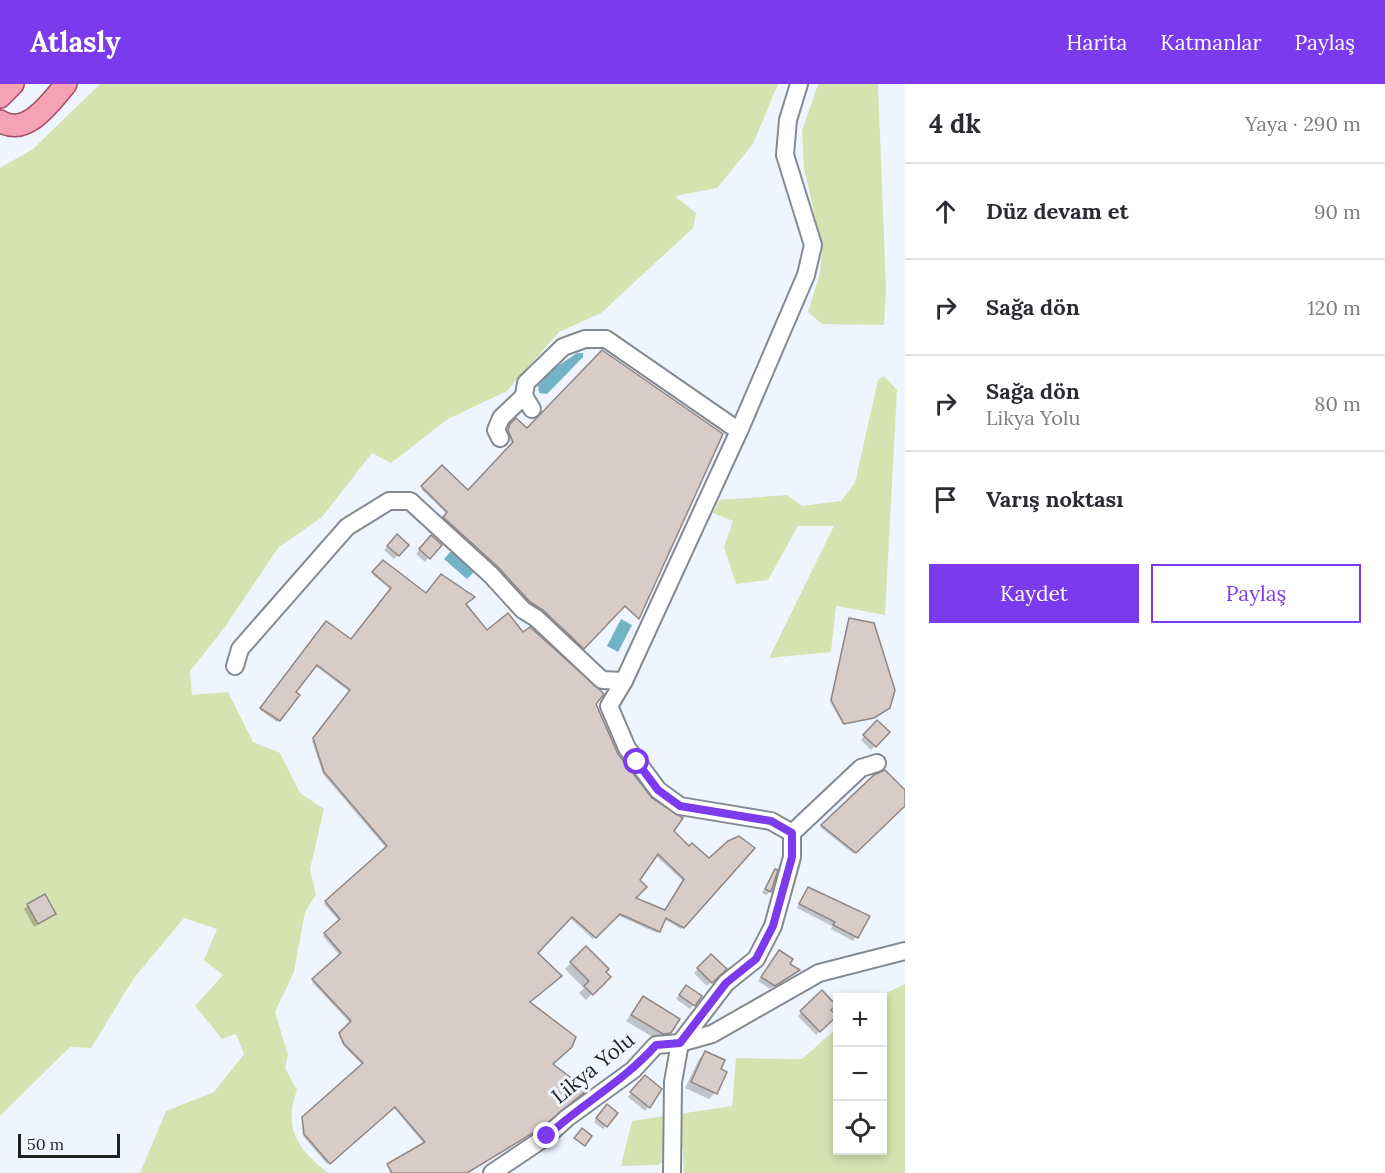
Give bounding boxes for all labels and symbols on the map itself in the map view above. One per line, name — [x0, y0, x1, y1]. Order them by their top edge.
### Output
route start — [623, 748, 649, 774]
street label: Likya Yolu — [546, 1026, 640, 1109]
route end — [533, 1122, 559, 1148]
scale bar — [18, 1131, 120, 1158]

